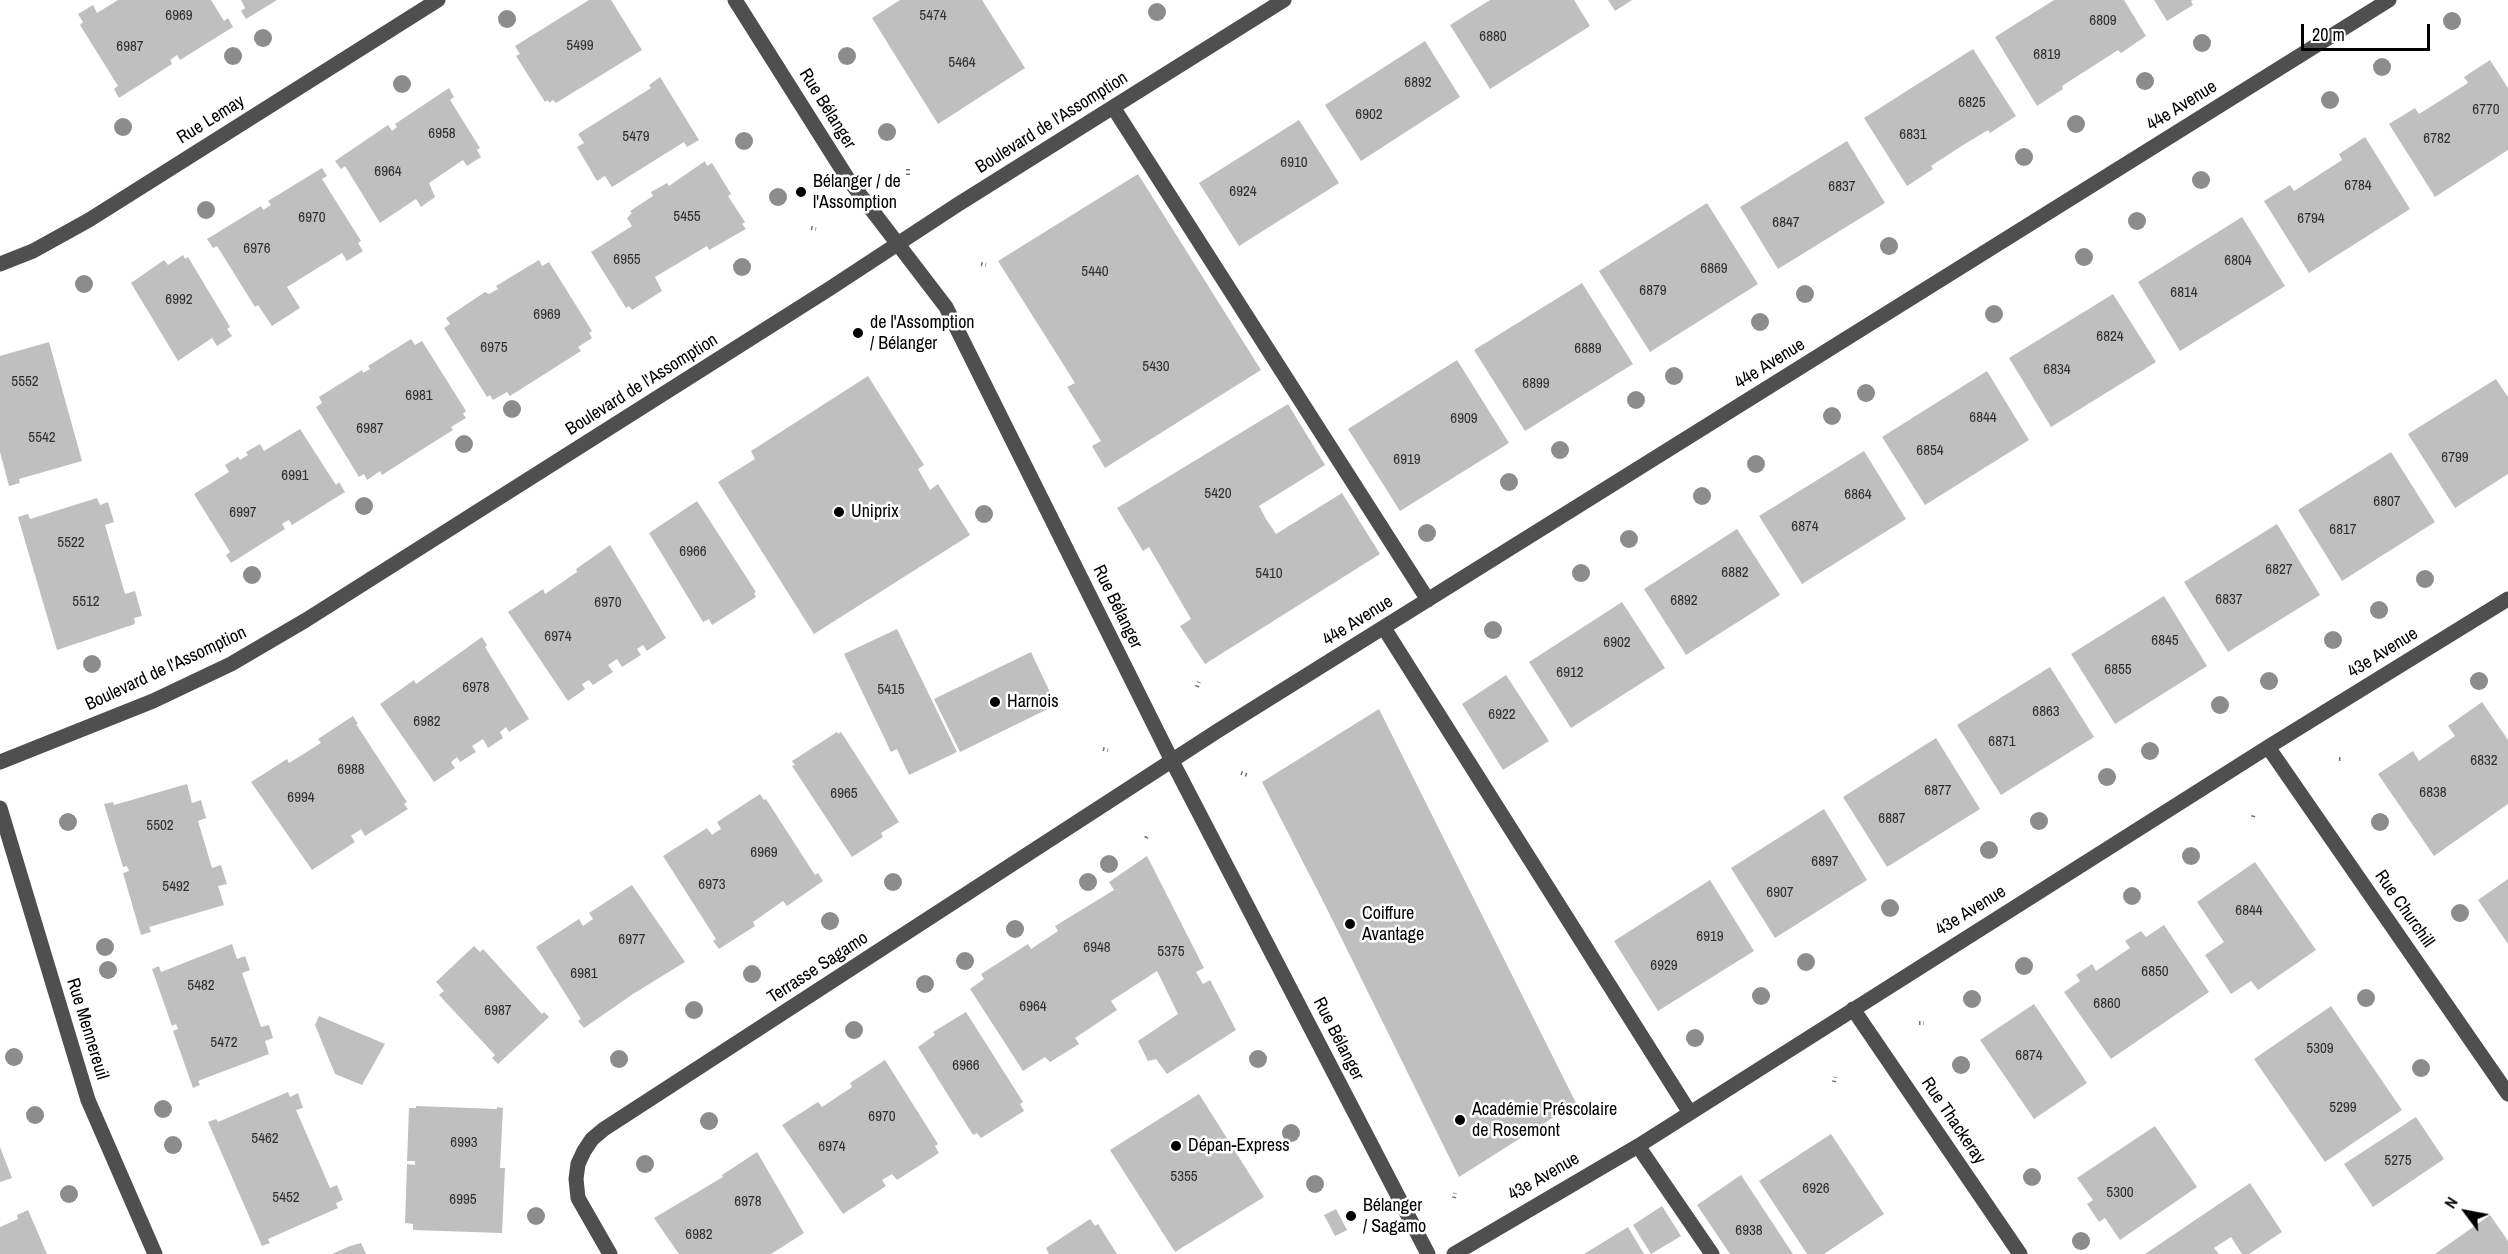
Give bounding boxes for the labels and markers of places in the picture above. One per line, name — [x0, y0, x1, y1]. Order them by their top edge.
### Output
place label: Bélanger / de l'Assomption — [813, 171, 901, 213]
marker: Bélanger / de l'Assomption — [794, 185, 808, 199]
place label: de l'Assomption / Bélanger — [870, 312, 975, 354]
marker: de l'Assomption / Bélanger — [851, 326, 865, 340]
place label: Uniprix — [851, 501, 899, 523]
marker: Uniprix — [832, 505, 846, 519]
place label: Harnois — [1007, 691, 1059, 713]
marker: Harnois — [988, 695, 1002, 709]
place label: Coiffure Avantage — [1362, 903, 1424, 946]
marker: Coiffure Avantage — [1343, 917, 1357, 931]
place label: Académie Préscolaire de Rosemont — [1472, 1099, 1617, 1142]
marker: Académie Préscolaire de Rosemont — [1453, 1113, 1467, 1127]
place label: Dépan-Express — [1188, 1135, 1290, 1157]
marker: Dépan-Express — [1169, 1139, 1183, 1153]
place label: Bélanger / Sagamo — [1363, 1195, 1426, 1238]
marker: Bélanger / Sagamo — [1344, 1209, 1358, 1223]

